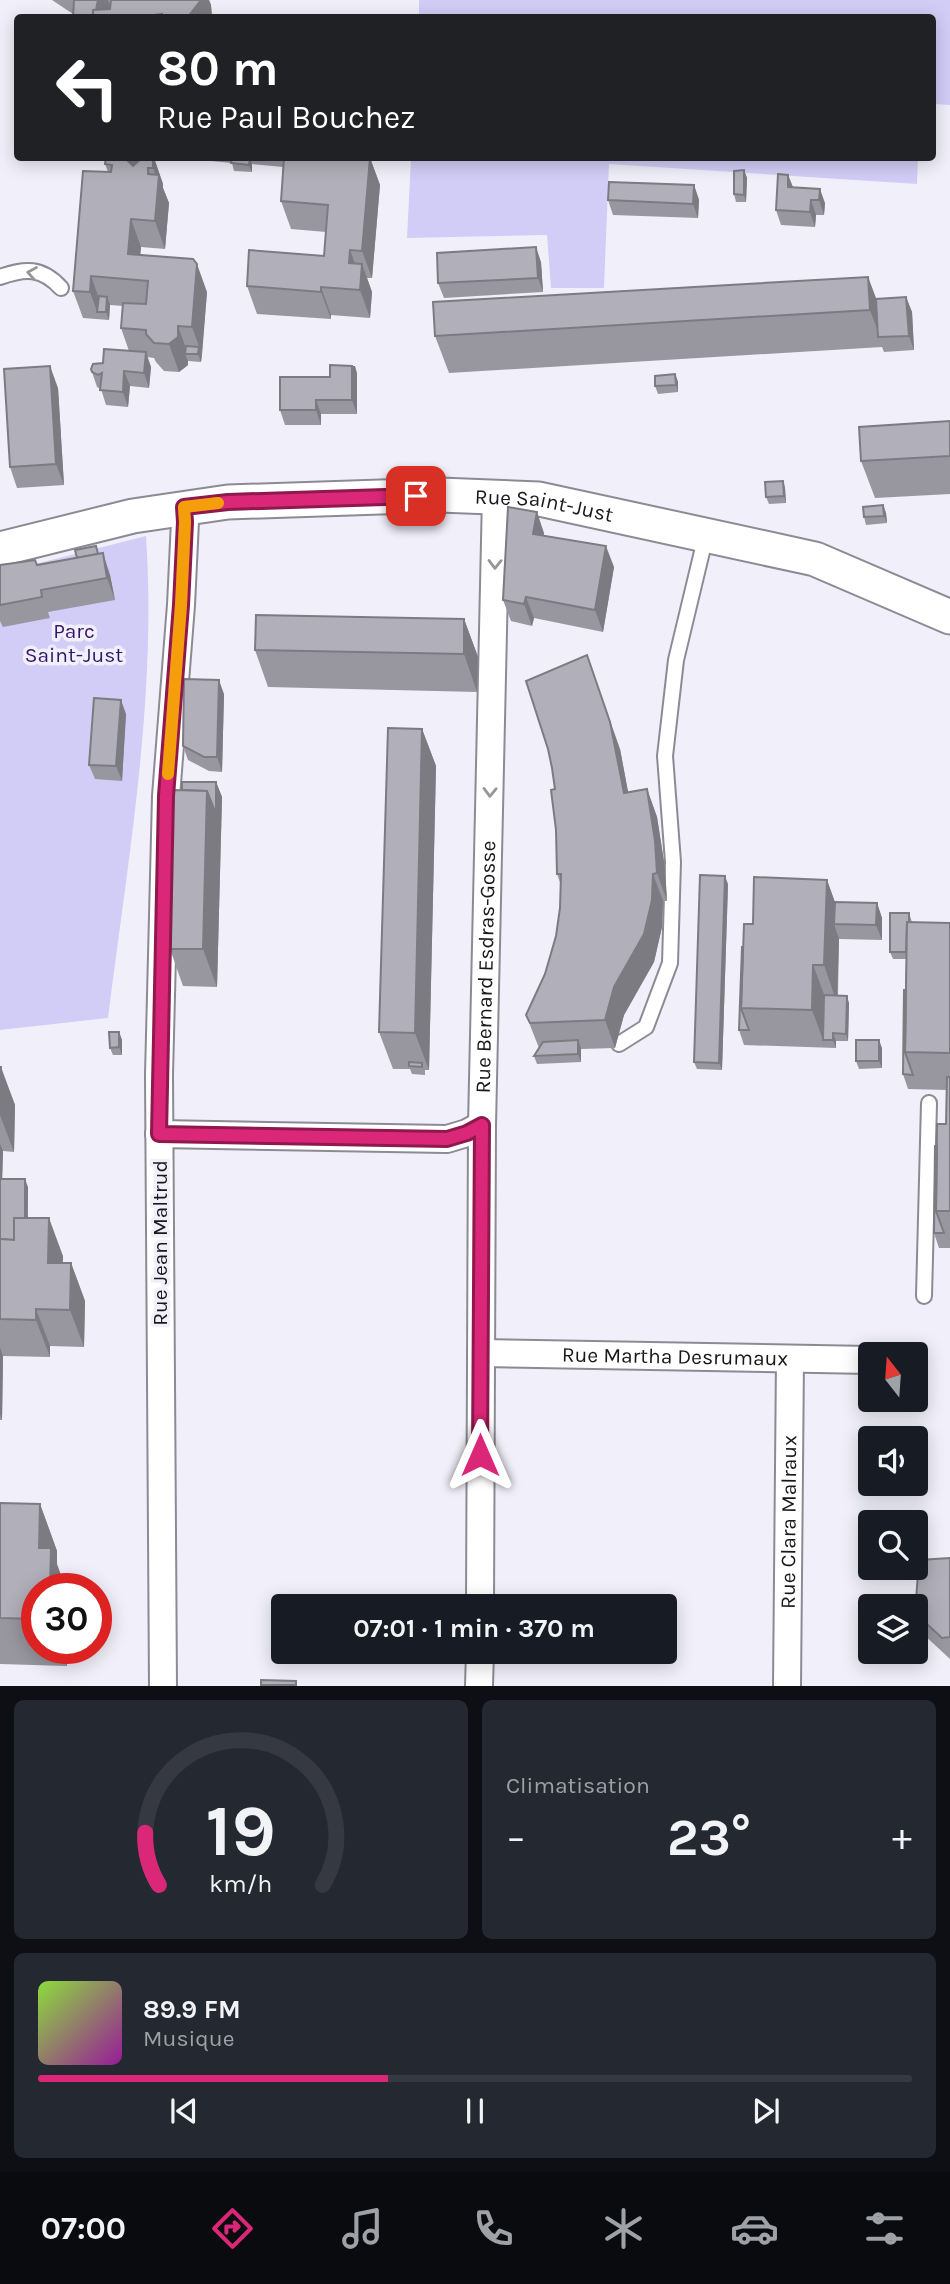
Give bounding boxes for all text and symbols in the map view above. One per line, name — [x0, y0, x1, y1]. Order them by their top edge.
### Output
text: 80 m — [157, 40, 279, 97]
icon: left — [42, 42, 133, 133]
text: Rue Paul Bouchez — [157, 99, 415, 136]
one-way arrow — [27, 266, 38, 281]
pin — [386, 466, 446, 526]
icon: arrive — [397, 477, 435, 515]
street label: Rue Saint-Just — [474, 484, 616, 527]
one-way arrow — [487, 559, 502, 570]
park label: Parc Saint-Just — [25, 619, 123, 667]
one-way arrow — [483, 787, 498, 798]
street label: Rue Bernard Esdras-Gosse — [471, 840, 500, 1094]
street label: Rue Jean Maltrud — [148, 1160, 172, 1326]
street label: Rue Martha Desrumaux — [562, 1342, 789, 1371]
north arrow — [858, 1342, 928, 1412]
map controls — [858, 1342, 928, 1664]
position arrow — [443, 1418, 517, 1492]
button: sound — [858, 1426, 928, 1496]
street label: Rue Clara Malraux — [776, 1435, 801, 1609]
button: search — [858, 1510, 928, 1580]
speed limit sign: 30 — [21, 1573, 112, 1664]
button: layers — [858, 1594, 928, 1664]
text: 07:01 · 1 min · 370 m — [353, 1613, 595, 1644]
text: Climatisation — [506, 1772, 650, 1799]
text: 19 — [206, 1789, 276, 1874]
text: 23° — [667, 1807, 751, 1868]
text: − — [506, 1815, 526, 1860]
text: + — [892, 1815, 912, 1860]
text: km/h — [209, 1869, 273, 1898]
text: 89.9 FM — [143, 1994, 241, 2025]
text: Musique — [143, 2025, 235, 2052]
icon: previous — [165, 2092, 203, 2130]
icon: pause — [456, 2092, 494, 2130]
icon: next — [747, 2092, 785, 2130]
icon: directions — [208, 2204, 257, 2253]
icon: music — [338, 2204, 387, 2253]
icon: phone — [469, 2204, 518, 2253]
icon: climate — [599, 2204, 648, 2253]
icon: car — [730, 2204, 779, 2253]
icon: filters — [860, 2204, 909, 2253]
text: 07:00 — [41, 2210, 126, 2247]

